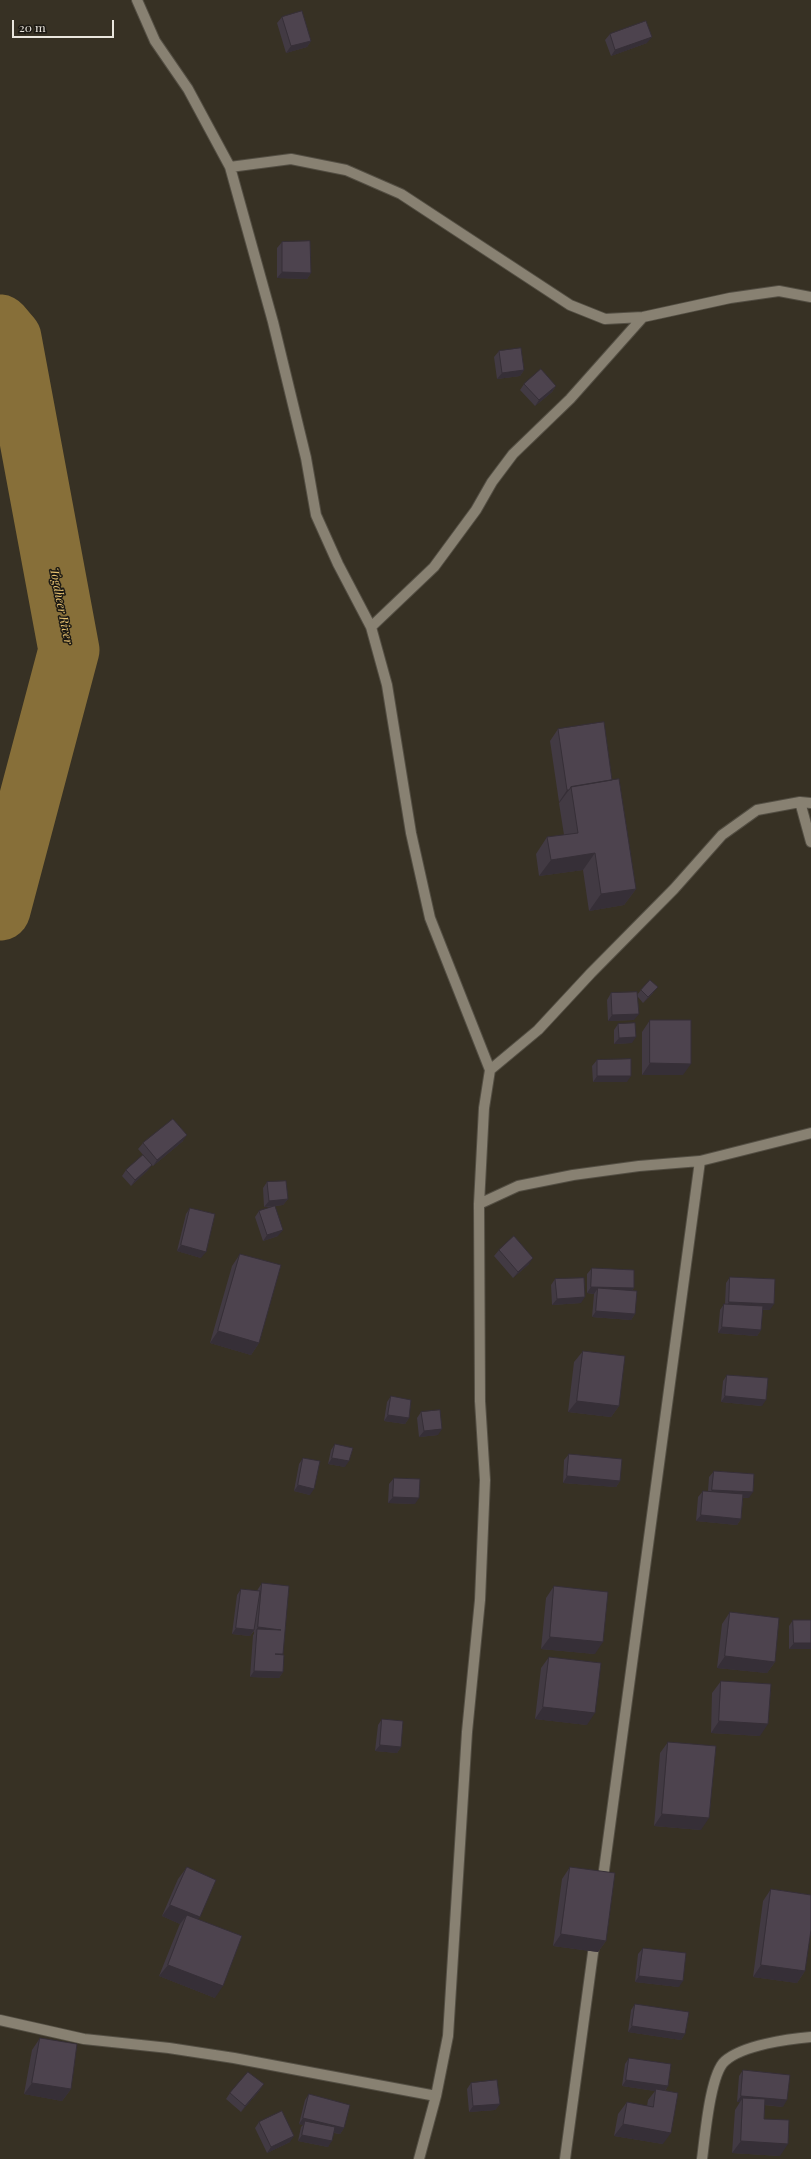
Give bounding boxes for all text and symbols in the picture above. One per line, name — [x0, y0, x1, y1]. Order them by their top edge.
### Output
scale bar — [14, 12, 116, 38]
text: 20 m — [19, 19, 46, 35]
water label: Togdheer River — [47, 567, 75, 645]

